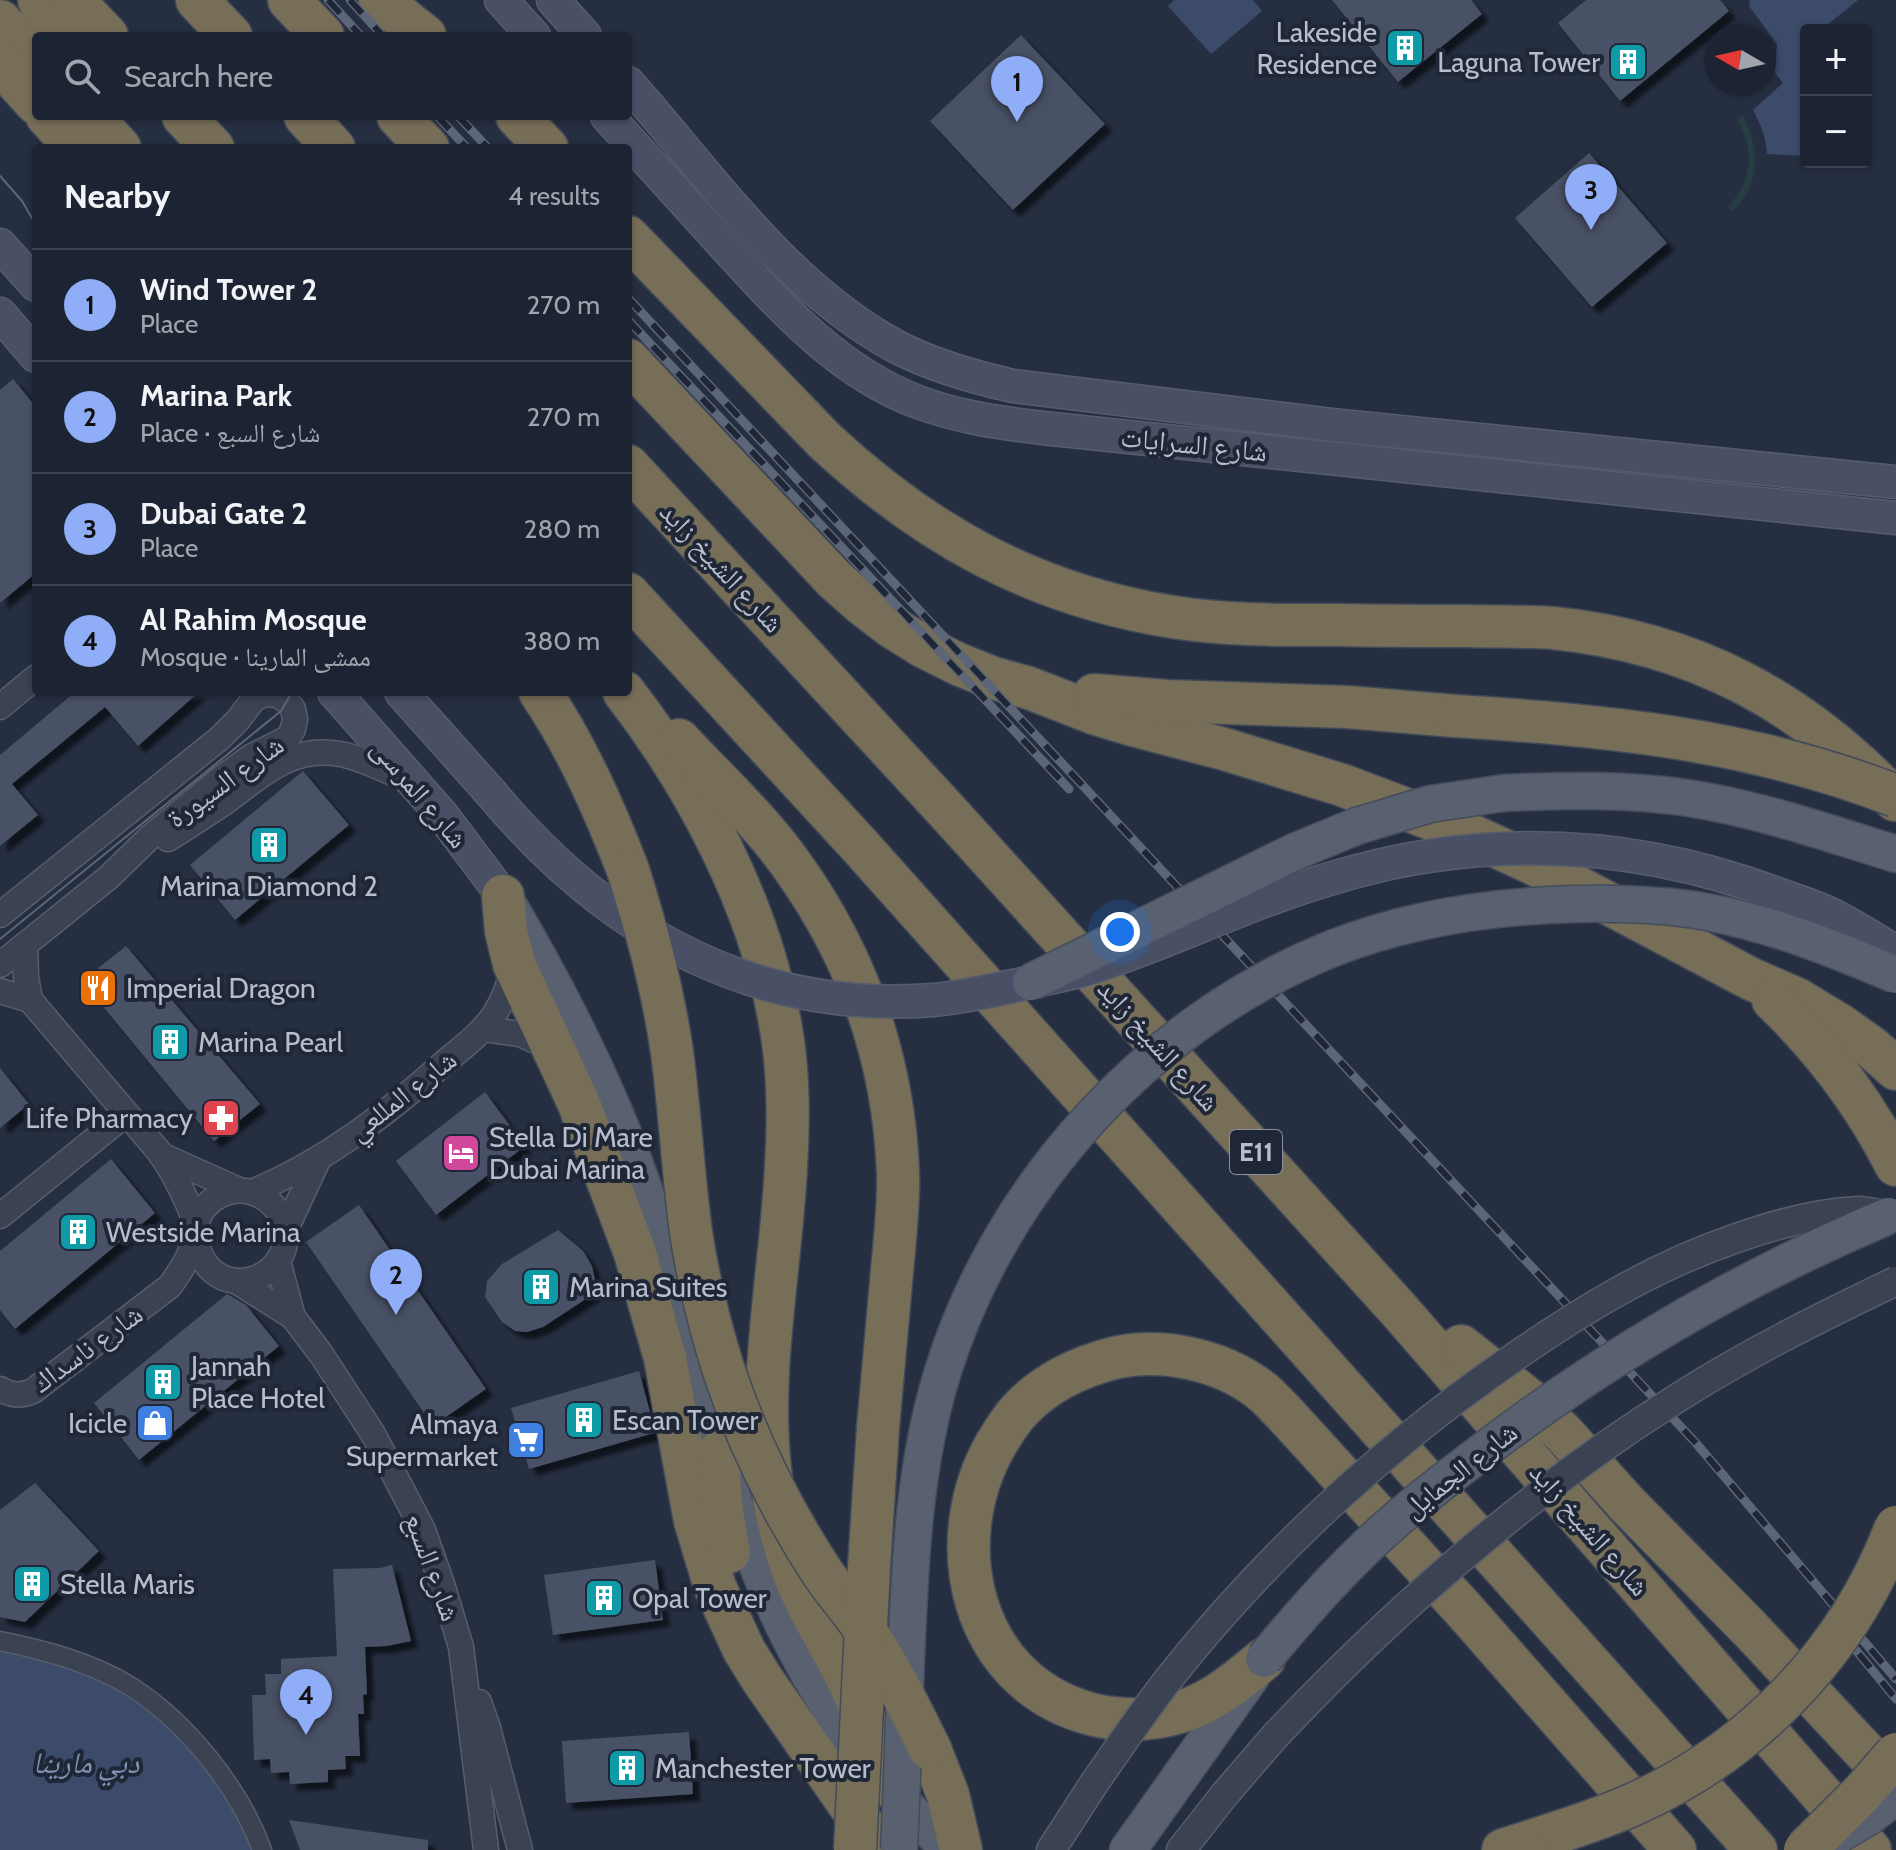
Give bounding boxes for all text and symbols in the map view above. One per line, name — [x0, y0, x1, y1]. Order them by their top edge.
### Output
place label: Lakeside Residence — [1256, 15, 1377, 81]
north arrow — [1704, 24, 1776, 96]
map controls — [1800, 24, 1872, 168]
button: + — [1800, 24, 1872, 96]
building icon: Lakeside Residence — [1384, 27, 1426, 69]
search box — [32, 32, 632, 120]
building icon: Laguna Tower — [1607, 41, 1649, 83]
place label: Laguna Tower — [1437, 45, 1600, 79]
icon: search — [60, 54, 104, 98]
pin: 1 — [991, 56, 1043, 122]
text: Search here — [124, 58, 273, 95]
button: − — [1800, 96, 1872, 168]
pin: 3 — [1565, 164, 1617, 230]
text: Nearby — [64, 175, 171, 217]
text: 4 results — [508, 180, 600, 212]
text: Wind Tower 2 — [140, 271, 317, 308]
text: 1 — [85, 289, 95, 321]
text: 270 m — [527, 289, 600, 321]
text: Place — [140, 308, 198, 340]
text: Marina Park — [140, 377, 292, 414]
text: 2 — [83, 401, 97, 433]
text: 270 m — [527, 401, 600, 433]
text: Place · شارع السبع — [140, 417, 320, 449]
street label: شارع السرايات — [1119, 419, 1269, 470]
text: Dubai Gate 2 — [140, 495, 307, 532]
street label: شارع الشيخ زايد — [652, 495, 791, 640]
text: 3 — [83, 513, 97, 545]
text: 280 m — [524, 513, 600, 545]
text: Place — [140, 532, 198, 564]
text: Al Rahim Mosque — [140, 601, 367, 638]
text: 4 — [82, 625, 98, 657]
text: 380 m — [523, 625, 600, 657]
text: Mosque · ممشى المارينا — [140, 641, 371, 673]
street label: شارع السيورة — [160, 727, 291, 836]
street label: شارع المرسى — [364, 731, 476, 855]
building icon: Marina Diamond 2 — [248, 824, 290, 866]
place label: Marina Diamond 2 — [160, 869, 378, 903]
your location — [1100, 912, 1140, 952]
restaurant icon: Imperial Dragon — [77, 967, 119, 1009]
place label: Imperial Dragon — [126, 971, 316, 1005]
street label: شارع الشيخ زايد — [1090, 972, 1227, 1119]
building icon: Marina Pearl — [149, 1021, 191, 1063]
place label: Marina Pearl — [198, 1025, 343, 1059]
street label: شارع المللعي — [341, 1042, 467, 1153]
pharmacy icon: Life Pharmacy — [200, 1097, 242, 1139]
place label: Life Pharmacy — [25, 1101, 193, 1135]
place label: Stella Di Mare Dubai Marina — [489, 1120, 653, 1186]
road number: E11 — [1230, 1130, 1282, 1174]
hotel icon: Stella Di Mare Dubai Marina — [440, 1132, 482, 1174]
building icon: Westside Marina — [57, 1211, 99, 1253]
place label: Westside Marina — [106, 1215, 301, 1249]
pin: 2 — [370, 1249, 422, 1315]
building icon: Marina Suites — [520, 1266, 562, 1308]
place label: Marina Suites — [569, 1270, 727, 1304]
street label: شارع ناسداك — [25, 1297, 149, 1400]
place label: Jannah Place Hotel — [190, 1349, 325, 1415]
building icon: Jannah Place Hotel — [142, 1361, 184, 1403]
building icon: Escan Tower — [563, 1399, 605, 1441]
shop icon: Icicle — [134, 1402, 176, 1444]
place label: Escan Tower — [612, 1403, 759, 1437]
place label: Icicle — [68, 1406, 127, 1440]
place label: Almaya Supermarket — [346, 1407, 499, 1473]
street label: شارع الجمايل — [1396, 1415, 1525, 1526]
supermarket icon: Almaya Supermarket — [505, 1419, 547, 1461]
street label: شارع الشيخ زايد — [1522, 1455, 1657, 1603]
street label: شارع السبع — [397, 1508, 468, 1626]
building icon: Stella Maris — [11, 1563, 53, 1605]
place label: Stella Maris — [60, 1567, 195, 1601]
building icon: Opal Tower — [583, 1577, 625, 1619]
place label: Opal Tower — [632, 1581, 767, 1615]
pin: 4 — [280, 1669, 332, 1735]
water label: دبي مارينا — [33, 1744, 140, 1787]
building icon: Manchester Tower — [606, 1747, 648, 1789]
place label: Manchester Tower — [655, 1751, 871, 1785]

